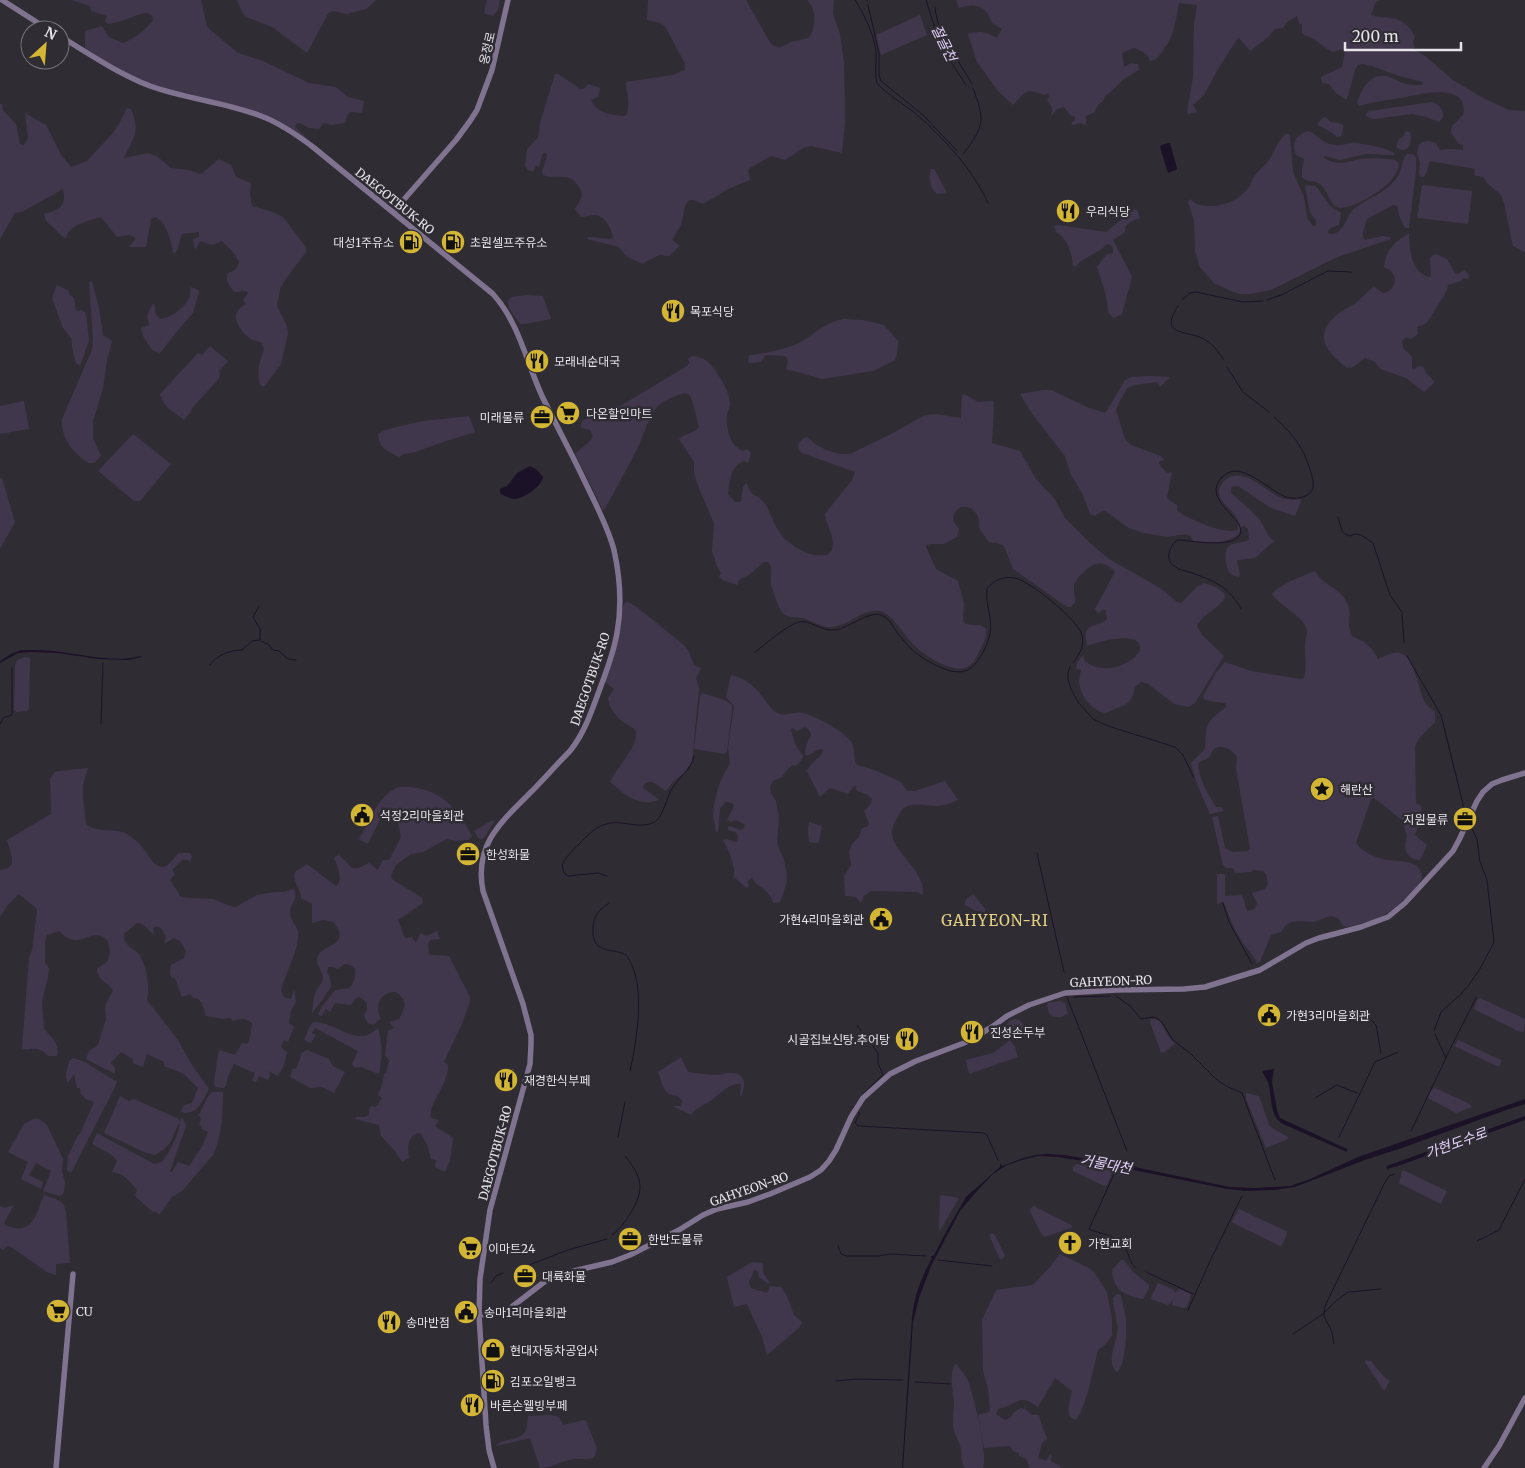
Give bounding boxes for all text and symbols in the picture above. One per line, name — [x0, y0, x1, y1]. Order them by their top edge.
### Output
north arrow — [20, 20, 70, 70]
scale bar — [1345, 20, 1461, 52]
water label: 절골천 — [927, 22, 961, 65]
text: N — [42, 23, 60, 44]
text: 200 m — [1352, 27, 1399, 46]
street label: 옹정로 — [476, 30, 498, 66]
street label: DAEGOTBUK-RO — [352, 164, 438, 238]
restaurant icon: 우리식당 — [1055, 198, 1081, 224]
place label: 우리식당 — [1086, 204, 1130, 219]
fuel station icon: 대성1주유소 — [398, 229, 424, 255]
fuel station icon: 초원셀프주유소 — [440, 229, 466, 255]
place label: 대성1주유소 — [333, 235, 394, 250]
place label: 초원셀프주유소 — [470, 235, 547, 250]
restaurant icon: 목포식당 — [660, 298, 686, 324]
place label: 목포식당 — [690, 304, 734, 319]
restaurant icon: 모래네순대국 — [524, 348, 550, 374]
place label: 모래네순대국 — [554, 354, 620, 369]
supermarket icon: 다온할인마트 — [555, 400, 581, 426]
office icon: 미래물류 — [529, 404, 555, 430]
place label: 다온할인마트 — [586, 406, 652, 421]
place label: 미래물류 — [480, 410, 524, 425]
street label: DAEGOTBUK-RO — [567, 630, 613, 728]
place icon: 해란산 — [1309, 776, 1335, 802]
place label: 해란산 — [1340, 782, 1373, 797]
public building icon: 석정2리마을회관 — [349, 802, 375, 828]
office icon: 지원물류 — [1452, 806, 1478, 832]
place label: 석정2리마을회관 — [380, 808, 464, 823]
place label: 지원물류 — [1404, 812, 1448, 827]
office icon: 한성화물 — [455, 841, 481, 867]
place label: 한성화물 — [486, 847, 530, 862]
public building icon: 가현4리마을회관 — [868, 906, 894, 932]
district label: GAHYEON-RI — [941, 911, 1049, 930]
place label: 가현4리마을회관 — [779, 912, 864, 927]
street label: GAHYEON-RO — [1070, 972, 1153, 990]
public building icon: 가현3리마을회관 — [1256, 1002, 1282, 1028]
place label: 가현3리마을회관 — [1286, 1008, 1370, 1023]
restaurant icon: 진성손두부 — [959, 1019, 985, 1045]
place label: 진성손두부 — [990, 1025, 1045, 1040]
restaurant icon: 시골집보신탕.추어탕 — [894, 1026, 920, 1052]
place label: 시골집보신탕.추어탕 — [788, 1032, 890, 1047]
restaurant icon: 재경한식부페 — [493, 1067, 519, 1093]
place label: 재경한식부페 — [524, 1073, 590, 1088]
street label: DAEGOTBUK-RO — [475, 1104, 515, 1202]
water label: 가현도수로 — [1423, 1123, 1490, 1162]
water label: 거물대천 — [1079, 1150, 1134, 1178]
street label: GAHYEON-RO — [708, 1168, 791, 1209]
office icon: 한반도물류 — [617, 1226, 643, 1252]
church icon: 가현교회 — [1057, 1230, 1083, 1256]
place label: 한반도물류 — [648, 1232, 703, 1247]
supermarket icon: 이마트24 — [457, 1235, 483, 1261]
place label: 가현교회 — [1088, 1236, 1132, 1251]
place label: 이마트24 — [488, 1241, 536, 1256]
office icon: 대륙화물 — [512, 1263, 538, 1289]
place label: 대륙화물 — [542, 1269, 586, 1284]
supermarket icon: CU — [45, 1298, 71, 1324]
public building icon: 송마1리마을회관 — [453, 1299, 479, 1325]
place label: CU — [76, 1304, 93, 1319]
place label: 송마1리마을회관 — [484, 1305, 567, 1320]
restaurant icon: 송마반점 — [376, 1309, 402, 1335]
place label: 송마반점 — [406, 1315, 450, 1330]
shop icon: 현대자동차공업사 — [480, 1337, 506, 1363]
place label: 현대자동차공업사 — [510, 1343, 598, 1358]
fuel station icon: 김포오일뱅크 — [480, 1368, 506, 1394]
place label: 김포오일뱅크 — [510, 1374, 576, 1389]
restaurant icon: 바른손웰빙부페 — [459, 1392, 485, 1418]
place label: 바른손웰빙부페 — [490, 1398, 567, 1413]

